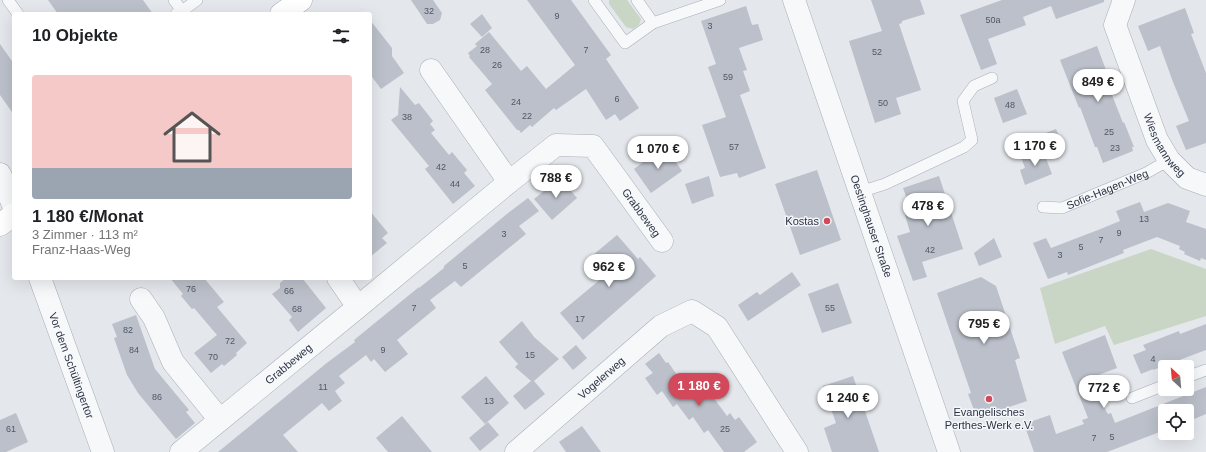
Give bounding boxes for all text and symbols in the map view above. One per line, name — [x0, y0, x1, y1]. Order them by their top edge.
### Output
house number: 32 — [424, 6, 434, 16]
house number: 9 — [554, 11, 560, 21]
house number: 50a — [985, 15, 1001, 25]
house number: 3 — [707, 21, 713, 31]
icon: filters — [330, 25, 352, 47]
text: 10 Objekte — [32, 26, 118, 45]
house number: 28 — [480, 45, 490, 55]
house number: 7 — [583, 45, 589, 55]
house number: 52 — [872, 47, 882, 57]
house number: 26 — [492, 60, 502, 70]
pin: 849 € — [1070, 69, 1126, 103]
house number: 59 — [723, 72, 733, 82]
text: 849 € — [1082, 74, 1114, 89]
house number: 6 — [614, 94, 620, 104]
house number: 24 — [511, 97, 521, 107]
house number: 50 — [878, 98, 888, 108]
house number: 48 — [1005, 100, 1015, 110]
icon: home — [156, 101, 228, 173]
house number: 22 — [522, 111, 532, 121]
house number: 38 — [402, 112, 412, 122]
street label: Wiesmannweg — [1142, 112, 1188, 179]
house number: 25 — [1104, 127, 1114, 137]
pin: 1 170 € — [998, 133, 1072, 167]
pin: 1 070 € — [621, 136, 695, 170]
text: 1 170 € — [1013, 138, 1057, 153]
text: 1 070 € — [636, 141, 680, 156]
house number: 57 — [729, 142, 739, 152]
house number: 23 — [1110, 143, 1120, 153]
house number: 42 — [436, 162, 446, 172]
pin: 788 € — [528, 165, 584, 199]
street label: Sofie-Hagen-Weg — [1065, 167, 1150, 211]
text: 788 € — [540, 170, 572, 185]
street label: Oestinghauser Straße — [848, 173, 895, 279]
house number: 44 — [450, 179, 460, 189]
street label: Grabbeweg — [620, 186, 663, 239]
pin: 478 € — [900, 193, 956, 227]
text: 478 € — [912, 198, 944, 213]
text: 1 180 €/Monat — [32, 207, 144, 226]
house number: 13 — [1139, 214, 1149, 224]
place label: Kostas — [785, 215, 819, 227]
marker: Kostas — [822, 216, 832, 226]
text: 3 Zimmer · 113 m² — [32, 227, 138, 242]
house number: 9 — [1116, 228, 1122, 238]
house number: 3 — [501, 229, 507, 239]
house number: 7 — [1098, 235, 1104, 245]
text: Franz-Haas-Weg — [32, 242, 131, 257]
house number: 5 — [1078, 242, 1084, 252]
house number: 42 — [925, 245, 935, 255]
house number: 3 — [1057, 250, 1063, 260]
pin: 962 € — [581, 254, 637, 288]
text: 962 € — [593, 259, 625, 274]
house number: 5 — [462, 261, 468, 271]
house number: 76 — [186, 284, 196, 294]
house number: 66 — [284, 286, 294, 296]
house number: 7 — [411, 303, 417, 313]
house number: 55 — [825, 303, 835, 313]
house number: 68 — [292, 304, 302, 314]
street label: Vor dem Schültingertor — [47, 311, 96, 420]
pin: 795 € — [956, 311, 1012, 345]
house number: 17 — [575, 314, 585, 324]
text: 795 € — [968, 316, 1000, 331]
house number: 82 — [123, 325, 133, 335]
house number: 72 — [225, 336, 235, 346]
street label: Grabbeweg — [263, 341, 314, 387]
house number: 84 — [129, 345, 139, 355]
house number: 9 — [380, 345, 386, 355]
house number: 15 — [525, 350, 535, 360]
house number: 70 — [208, 352, 218, 362]
street label: Vogelerweg — [576, 354, 627, 401]
house number: 4 — [1150, 354, 1156, 364]
north arrow — [1158, 360, 1194, 396]
map controls — [1158, 360, 1194, 440]
pin: 1 180 € — [662, 373, 736, 407]
pin: 772 € — [1076, 375, 1132, 409]
text: 1 180 € — [677, 378, 721, 393]
text: 772 € — [1088, 380, 1120, 395]
house number: 11 — [318, 382, 328, 392]
pin: 1 240 € — [811, 385, 885, 419]
text: 1 240 € — [826, 390, 870, 405]
house number: 86 — [152, 392, 162, 402]
marker: Evangelisches Perthes-Werk e.V. — [984, 394, 994, 404]
house number: 13 — [484, 396, 494, 406]
button: locate — [1158, 404, 1194, 440]
place label: Evangelisches Perthes-Werk e.V. — [945, 406, 1033, 431]
house number: 61 — [6, 424, 16, 434]
house number: 25 — [720, 424, 730, 434]
house number: 5 — [1109, 432, 1115, 442]
house number: 7 — [1091, 433, 1097, 443]

